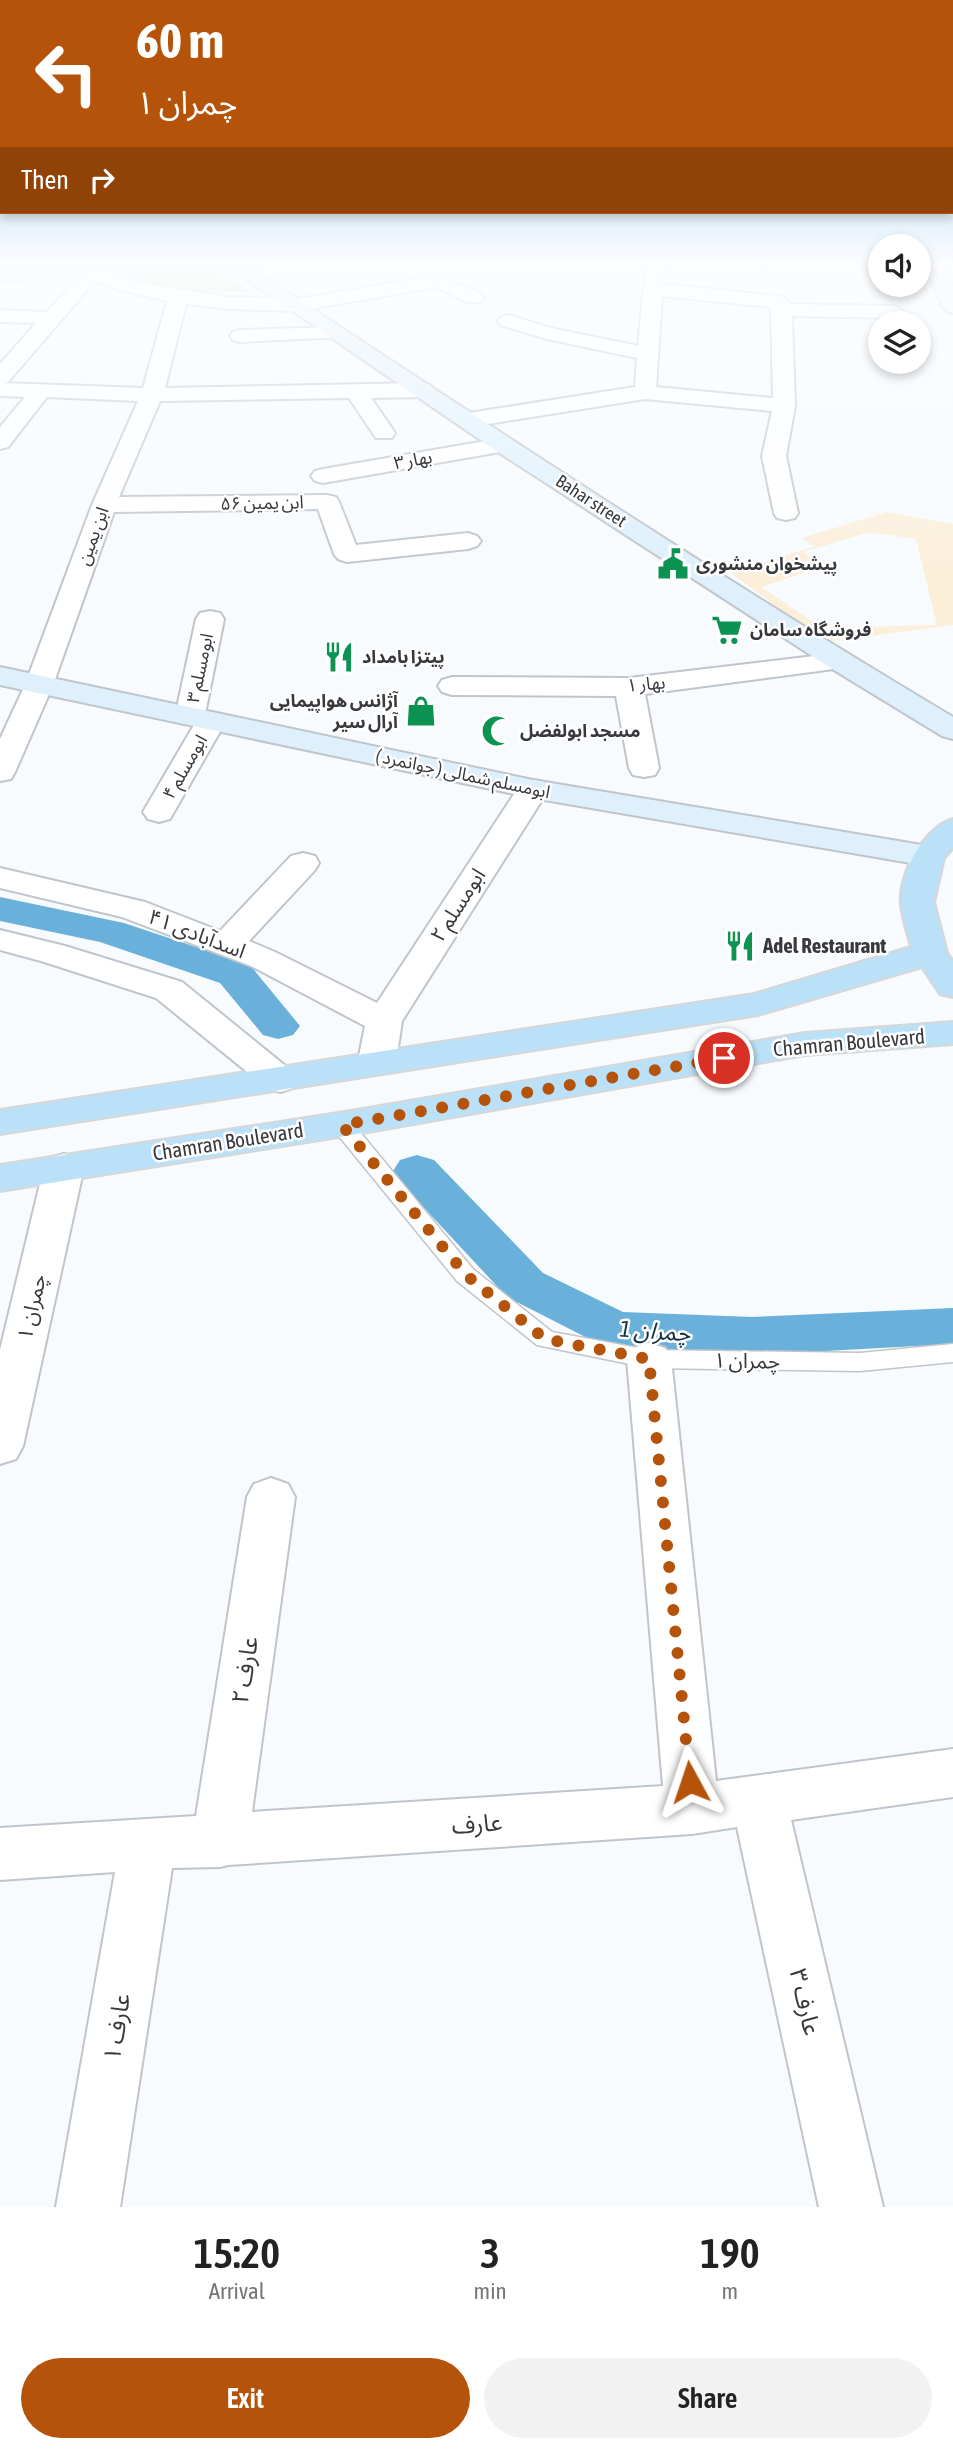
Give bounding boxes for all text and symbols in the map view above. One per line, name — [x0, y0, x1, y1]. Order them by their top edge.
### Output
text: 60 m — [136, 12, 224, 68]
icon: left — [21, 28, 112, 119]
text: ۱ چمران — [136, 84, 237, 121]
icon: right — [83, 161, 121, 199]
text: Then — [21, 165, 69, 195]
map controls — [868, 234, 931, 374]
button: sound — [868, 234, 931, 297]
button: layers — [868, 311, 931, 374]
street label: بهار ۳ — [392, 446, 434, 474]
street label: Bahar street — [552, 470, 631, 531]
street label: ابن یمین ۵۶ — [220, 491, 304, 515]
street label: ابن یمین — [72, 504, 114, 568]
public building icon: پیشخوان منشوری — [656, 547, 690, 581]
place label: پیشخوان منشوری — [696, 553, 837, 576]
supermarket icon: فروشگاه سامان — [710, 613, 744, 647]
place label: فروشگاه سامان — [750, 619, 871, 641]
street label: ابومسلم ۳ — [182, 631, 220, 705]
restaurant icon: پیتزا بامداد — [322, 640, 356, 674]
place label: پیتزا بامداد — [362, 646, 445, 669]
street label: بهار ۱ — [626, 671, 666, 697]
place label: آژانس هواپیمایی آرال سیر — [270, 690, 399, 733]
shop icon: آژانس هواپیمایی آرال سیر — [404, 694, 438, 728]
mosque icon: مسجد ابولفضل — [480, 714, 514, 748]
place label: مسجد ابولفضل — [520, 720, 641, 741]
street label: ابومسلم ۴ — [158, 731, 214, 804]
street label: ابومسلم شمالی ( جوانمرد ) — [373, 745, 552, 805]
street label: ابومسلم ۲ — [425, 863, 493, 948]
street label: اسدآبادی ۴۱ — [145, 904, 249, 964]
restaurant icon: Adel Restaurant — [723, 929, 757, 963]
place label: Adel Restaurant — [762, 933, 886, 957]
street label: Chamran Boulevard — [772, 1023, 926, 1061]
pin — [694, 1028, 754, 1088]
icon: arrive — [705, 1039, 743, 1077]
street label: Chamran Boulevard — [151, 1117, 305, 1165]
street label: چمران ۱ — [12, 1272, 52, 1342]
water label: چمران 1 — [619, 1316, 692, 1349]
street label: ۱ چمران — [713, 1347, 781, 1375]
street label: عارف ۲ — [226, 1634, 264, 1706]
position arrow — [653, 1745, 727, 1819]
street label: عارف — [451, 1808, 503, 1840]
street label: عارف ۳ — [784, 1966, 826, 2038]
street label: عارف ۱ — [98, 1991, 136, 2063]
text: 15:20 — [194, 2229, 280, 2277]
text: 3 — [480, 2229, 500, 2277]
text: 190 — [700, 2229, 759, 2277]
text: Arrival — [209, 2278, 265, 2304]
text: min — [474, 2278, 507, 2304]
text: m — [722, 2278, 738, 2304]
button: Exit — [21, 2358, 470, 2438]
button: Share — [484, 2358, 932, 2438]

